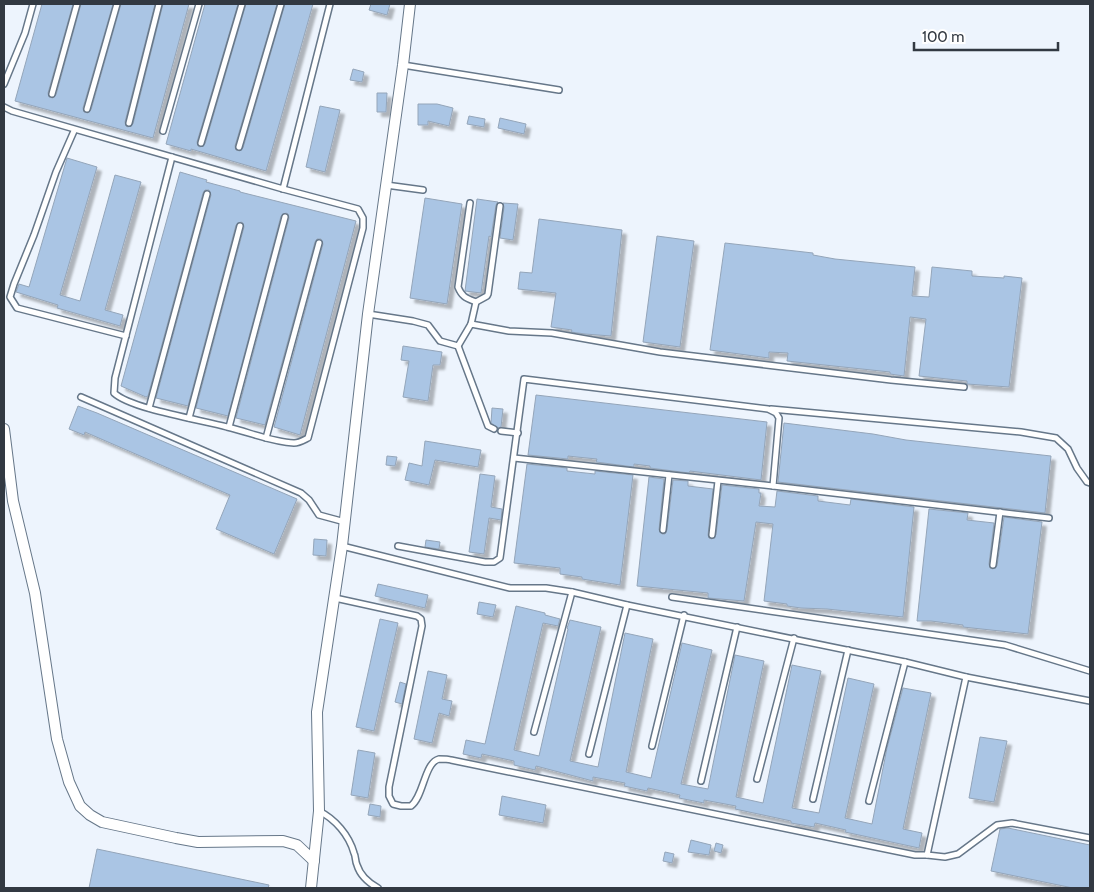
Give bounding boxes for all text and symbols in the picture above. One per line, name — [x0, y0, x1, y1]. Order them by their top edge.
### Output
scale bar — [914, 20, 1058, 52]
text: 100 m — [922, 28, 964, 46]

